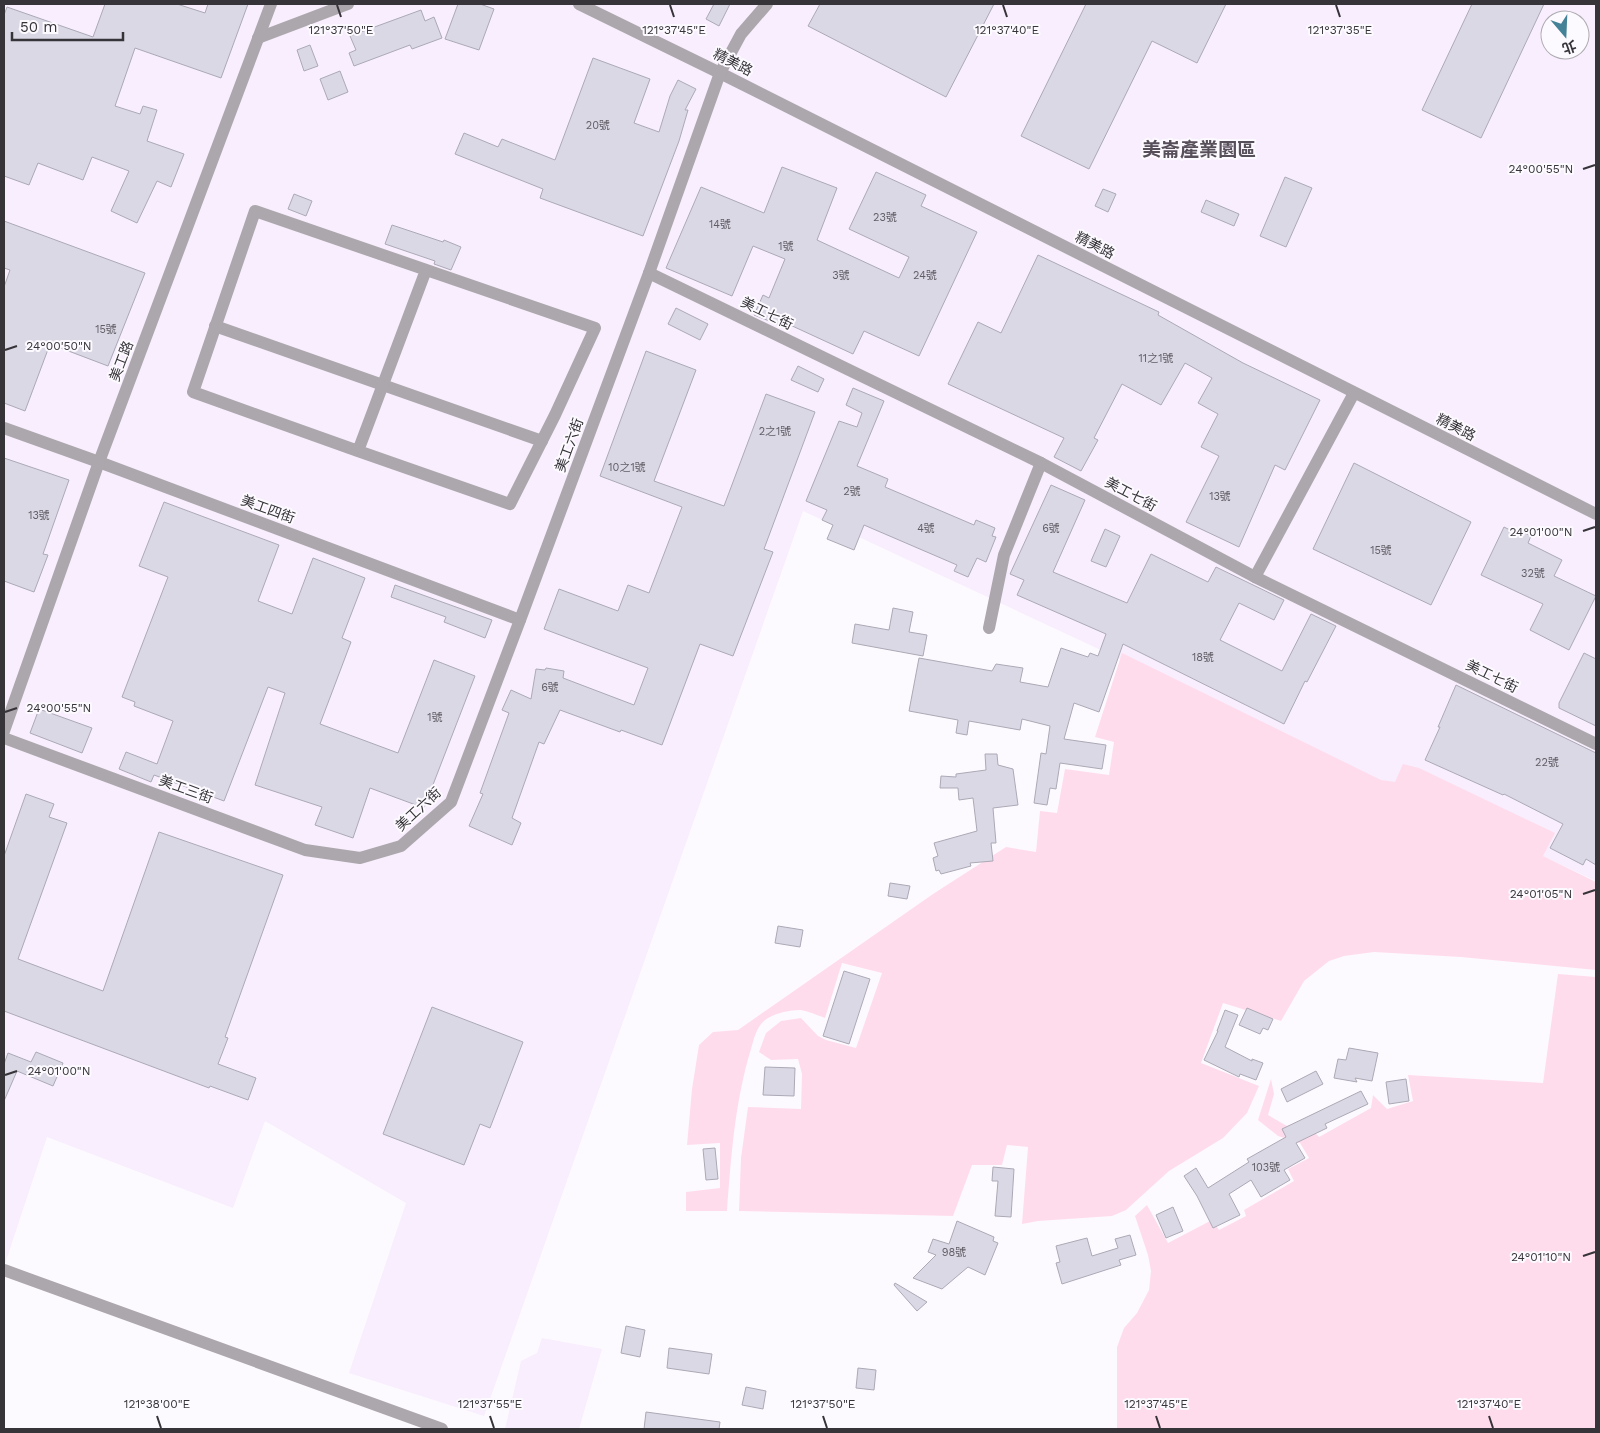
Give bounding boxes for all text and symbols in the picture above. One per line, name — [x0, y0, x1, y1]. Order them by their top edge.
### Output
scale bar — [12, 10, 124, 42]
north arrow — [1540, 10, 1590, 60]
text: 50 m — [20, 18, 57, 36]
text: 121°37'50"E — [309, 23, 374, 37]
text: 121°37'45"E — [642, 23, 706, 37]
text: 121°37'40"E — [975, 23, 1039, 37]
text: 121°37'35"E — [1308, 23, 1373, 37]
text: 北 — [1560, 37, 1578, 57]
street label: 精美路 — [711, 45, 755, 79]
house number: 20號 — [586, 119, 610, 132]
district label: 美崙產業園區 — [1142, 138, 1256, 161]
text: 24°00'55"N — [1509, 162, 1573, 176]
house number: 23號 — [873, 211, 897, 224]
house number: 14號 — [709, 218, 731, 231]
street label: 精美路 — [1073, 228, 1117, 262]
house number: 1號 — [778, 240, 794, 253]
house number: 3號 — [832, 269, 850, 282]
house number: 24號 — [913, 269, 937, 282]
street label: 美工七街 — [738, 294, 796, 332]
house number: 15號 — [95, 323, 117, 336]
text: 24°00'50"N — [26, 339, 92, 353]
street label: 美工路 — [106, 339, 136, 383]
house number: 11之1號 — [1139, 352, 1173, 365]
street label: 精美路 — [1434, 410, 1478, 444]
street label: 美工六街 — [552, 416, 586, 474]
house number: 2之1號 — [759, 425, 791, 438]
house number: 10之1號 — [608, 461, 646, 474]
street label: 美工七街 — [1103, 474, 1159, 514]
house number: 2號 — [843, 485, 861, 498]
house number: 13號 — [1209, 490, 1231, 503]
street label: 美工四街 — [239, 492, 297, 526]
house number: 13號 — [28, 509, 50, 522]
house number: 4號 — [917, 522, 935, 535]
house number: 6號 — [1042, 522, 1060, 535]
text: 24°01'00"N — [1509, 525, 1573, 539]
house number: 15號 — [1370, 544, 1392, 557]
house number: 32號 — [1521, 567, 1545, 580]
house number: 18號 — [1192, 651, 1214, 664]
street label: 美工七街 — [1463, 657, 1521, 695]
house number: 6號 — [541, 681, 559, 694]
text: 24°00'55"N — [27, 701, 91, 715]
house number: 1號 — [427, 711, 443, 724]
house number: 22號 — [1535, 756, 1559, 769]
street label: 美工三街 — [157, 772, 215, 806]
street label: 美工六街 — [392, 784, 444, 834]
text: 24°01'05"N — [1510, 887, 1572, 901]
text: 24°01'00"N — [27, 1064, 91, 1078]
house number: 103號 — [1252, 1161, 1280, 1174]
house number: 98號 — [942, 1246, 966, 1259]
text: 24°01'10"N — [1511, 1250, 1571, 1264]
text: 121°38'00"E — [124, 1397, 191, 1411]
text: 121°37'55"E — [458, 1397, 523, 1411]
text: 121°37'50"E — [791, 1397, 856, 1411]
text: 121°37'45"E — [1124, 1397, 1188, 1411]
text: 121°37'40"E — [1457, 1397, 1521, 1411]

